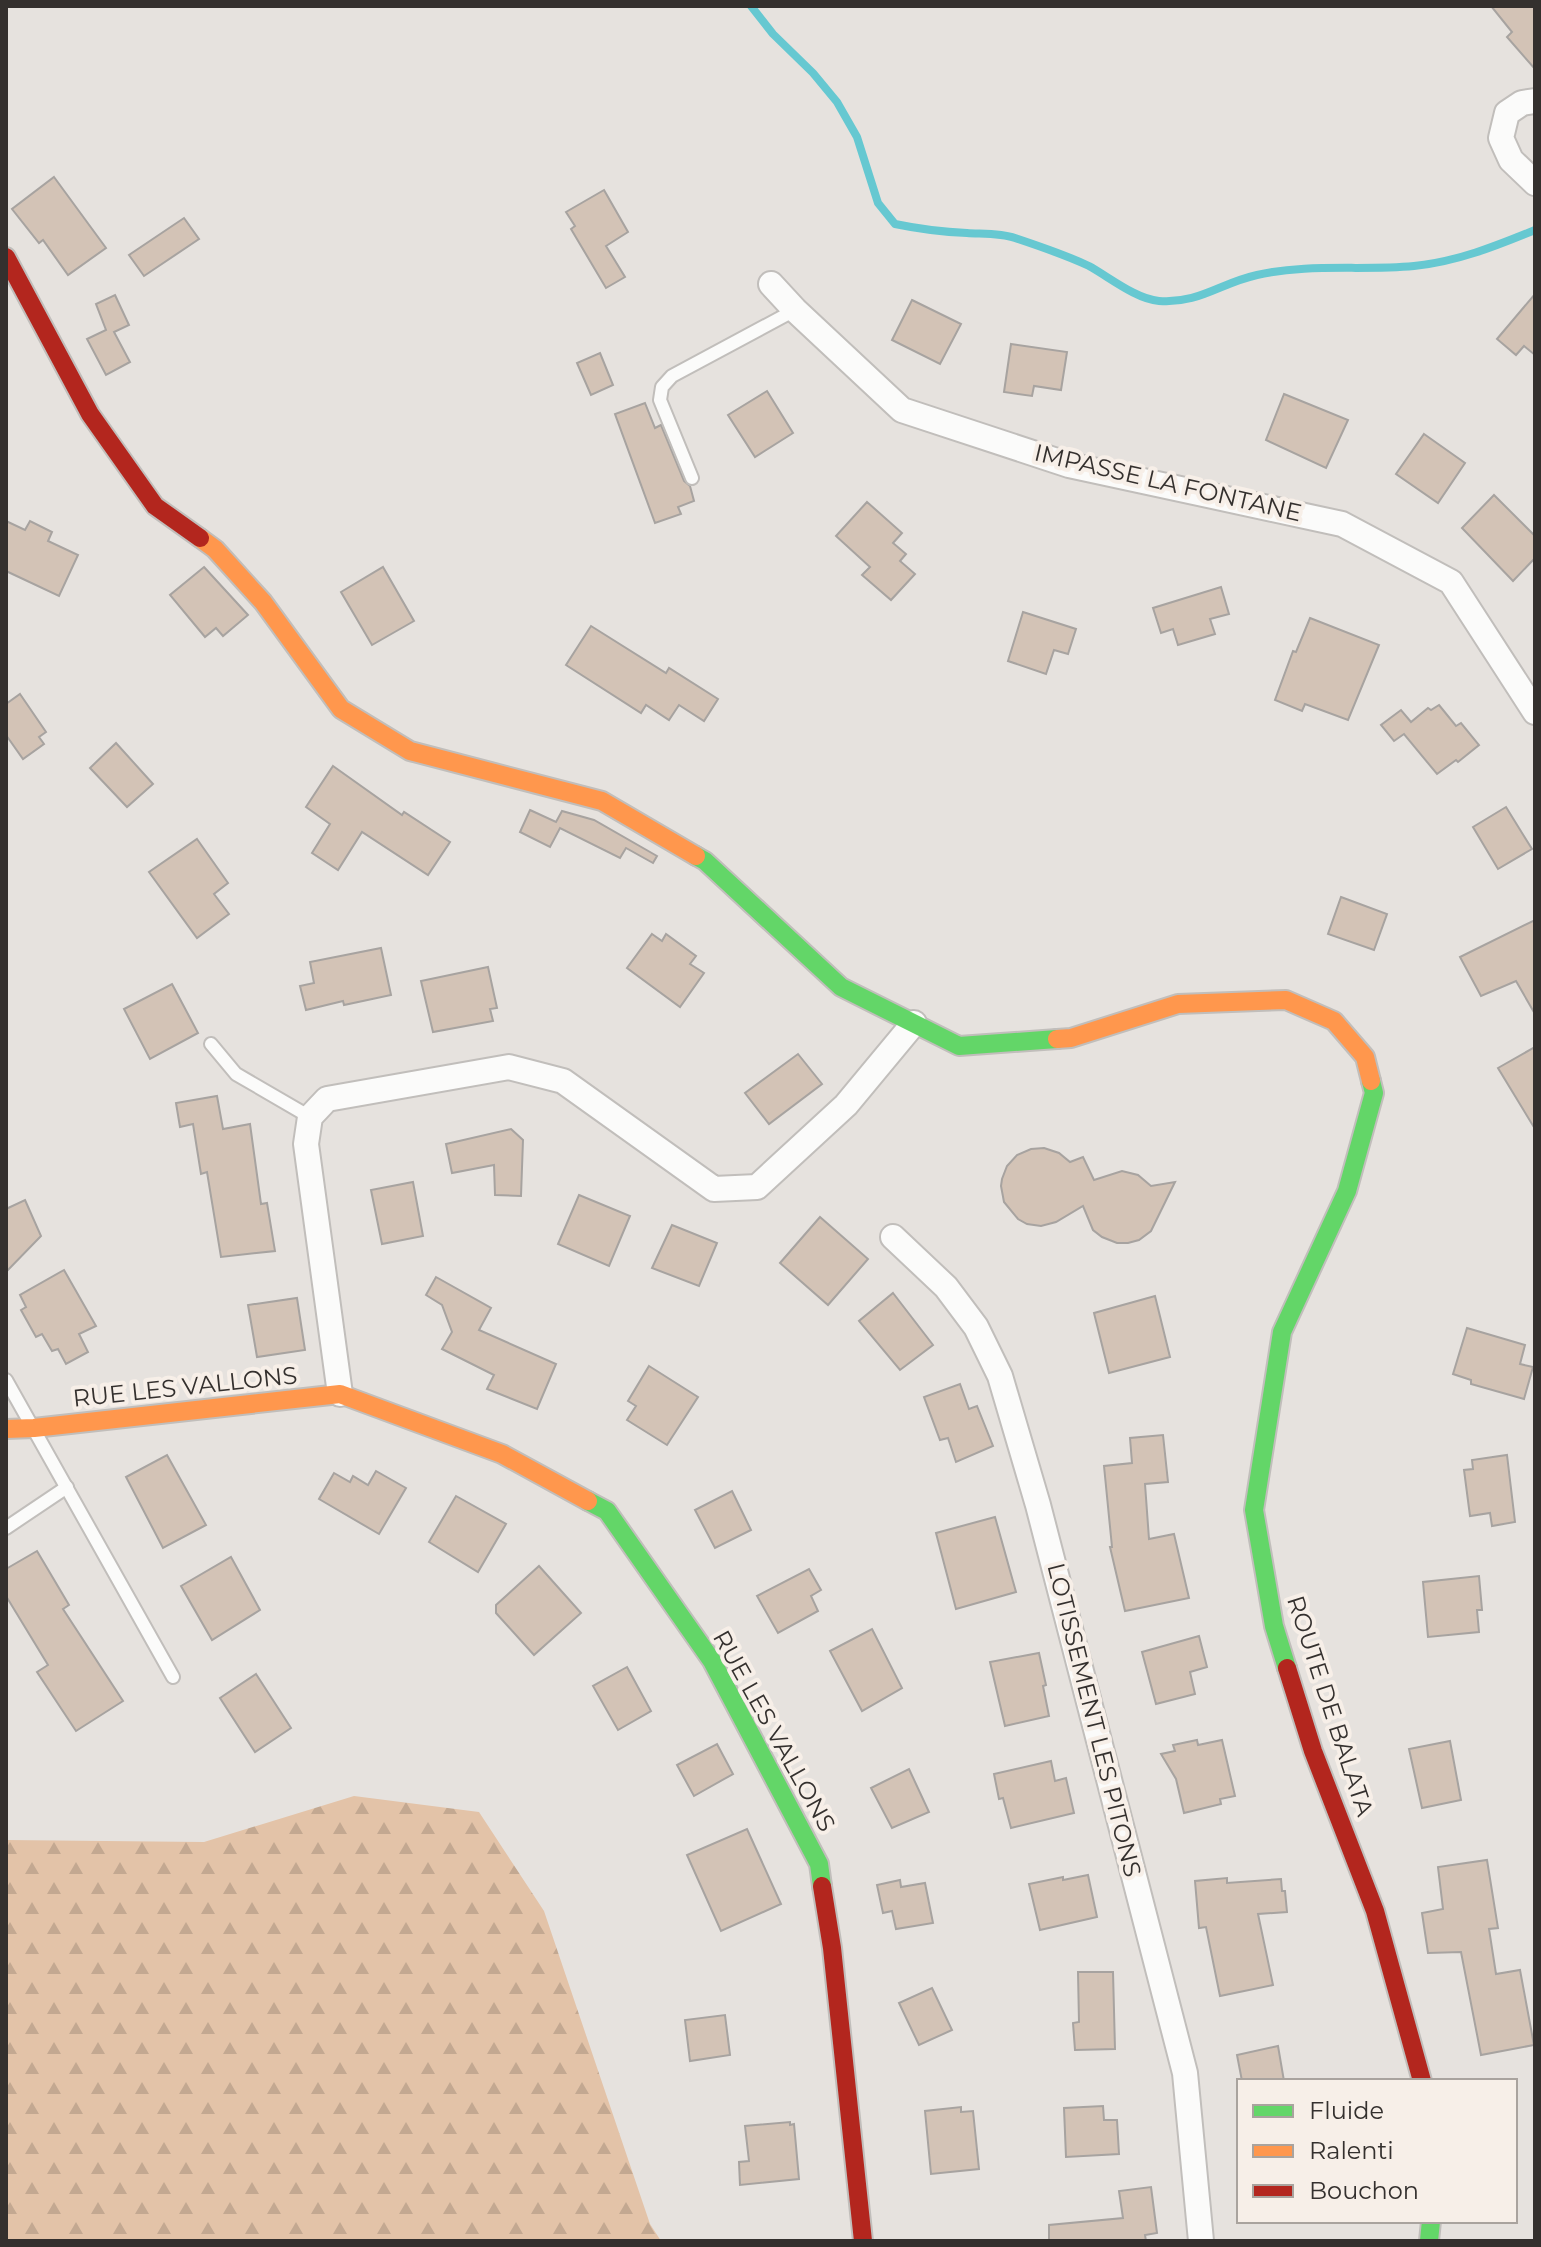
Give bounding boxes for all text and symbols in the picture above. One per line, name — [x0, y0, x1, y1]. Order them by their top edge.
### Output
street label: IMPASSE LA FONTANE — [1032, 438, 1305, 527]
street label: RUE LES VALLONS — [71, 1360, 299, 1413]
street label: LOTISSEMENT LES PITONS — [1041, 1560, 1148, 1880]
street label: ROUTE DE BALATA — [1281, 1592, 1380, 1821]
street label: RUE LES VALLONS — [707, 1625, 842, 1836]
legend — [1237, 2079, 1517, 2223]
text: Fluide — [1309, 2096, 1384, 2125]
text: Ralenti — [1309, 2136, 1394, 2165]
text: Bouchon — [1309, 2176, 1419, 2205]

